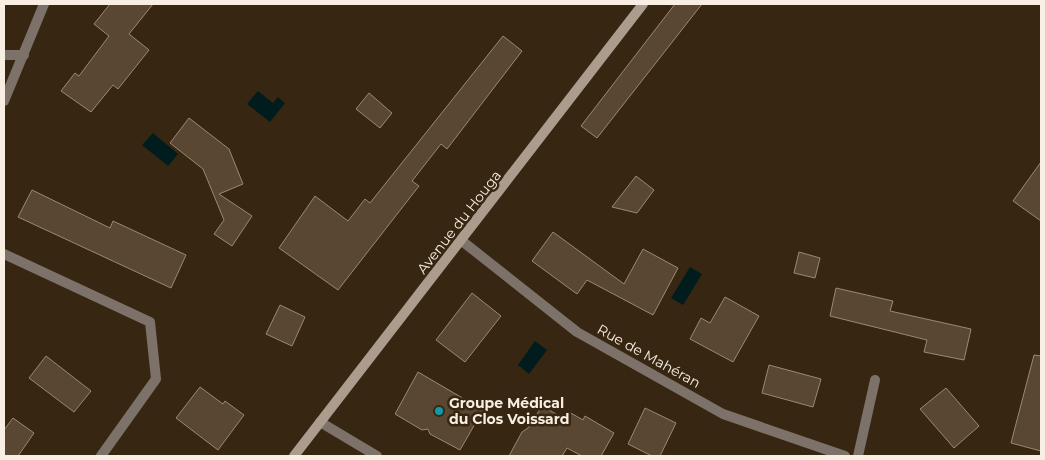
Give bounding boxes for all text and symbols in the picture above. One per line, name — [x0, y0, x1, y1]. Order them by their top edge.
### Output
street label: Avenue du Houga — [413, 167, 505, 277]
street label: Rue de Mahéran — [594, 320, 704, 392]
place label: Groupe Médical du Clos Voissard — [449, 394, 569, 428]
marker: Groupe Médical du Clos Voissard — [433, 405, 445, 417]

